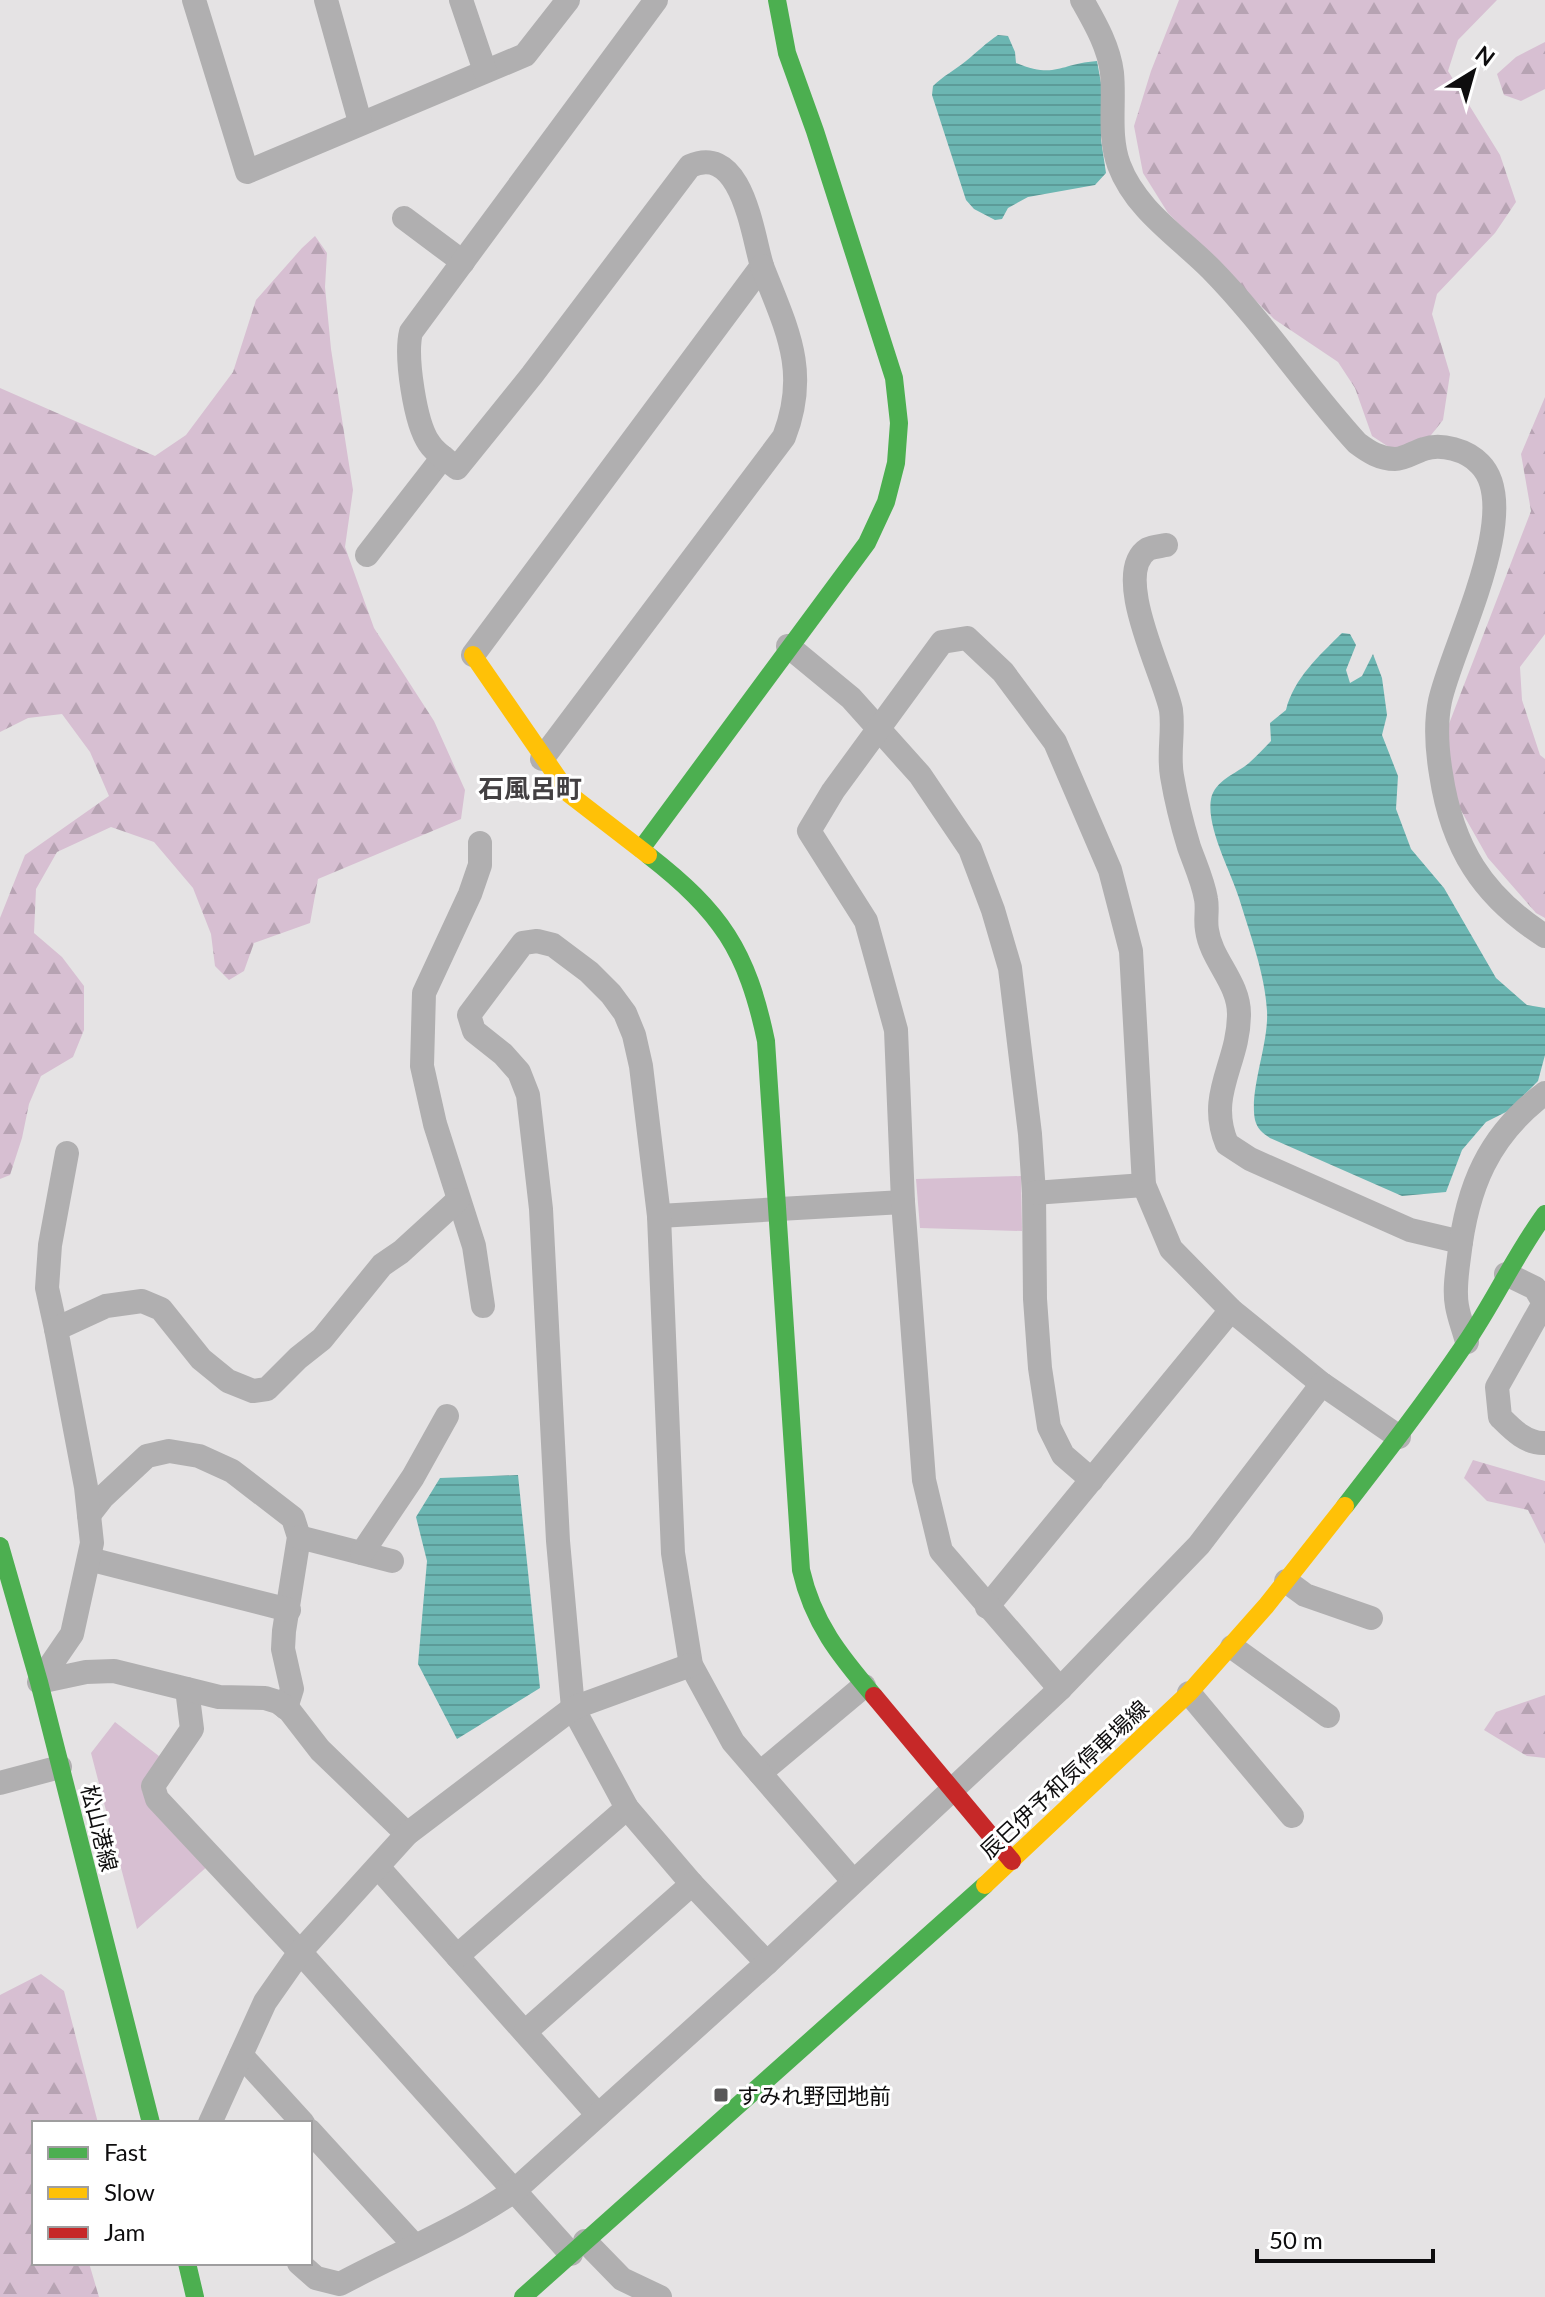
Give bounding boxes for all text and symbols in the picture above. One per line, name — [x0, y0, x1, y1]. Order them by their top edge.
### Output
north arrow — [1433, 32, 1513, 112]
text: N — [1470, 40, 1500, 72]
district label: 石風呂町 — [478, 772, 582, 804]
street label: 辰巳伊予和気停車場線 — [974, 1694, 1154, 1864]
street label: 松山港線 — [76, 1782, 124, 1874]
place label: すみれ野団地前 — [737, 2082, 891, 2109]
marker: すみれ野団地前 — [712, 2086, 730, 2104]
legend — [32, 2121, 312, 2265]
text: Fast — [104, 2137, 147, 2166]
text: Slow — [104, 2177, 155, 2206]
scale bar — [1257, 2213, 1433, 2263]
text: Jam — [104, 2217, 145, 2246]
text: 50 m — [1269, 2225, 1323, 2254]

